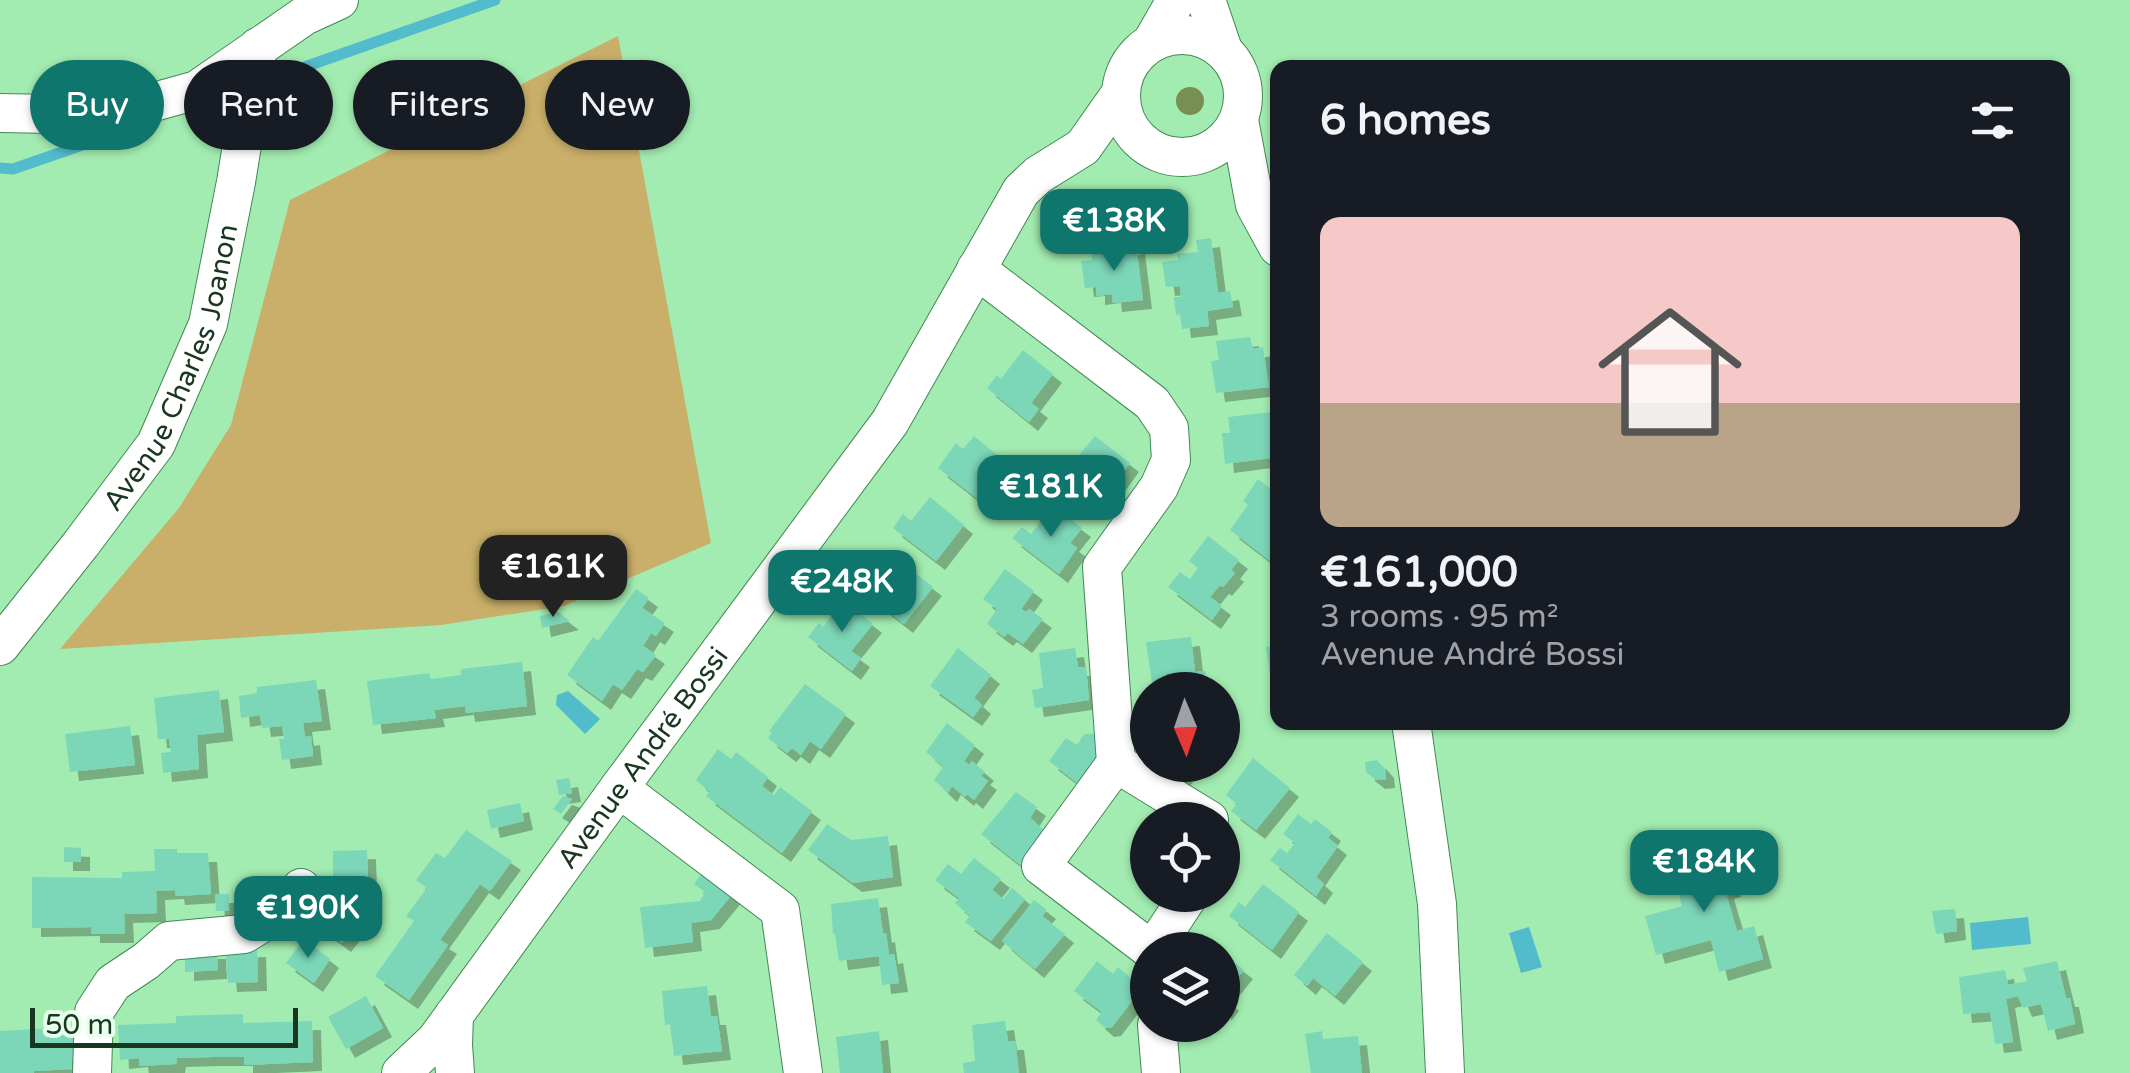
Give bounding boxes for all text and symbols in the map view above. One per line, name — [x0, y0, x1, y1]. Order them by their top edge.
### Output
chip: Buy — [30, 60, 164, 150]
chip: Rent — [184, 60, 333, 150]
chip: Filters — [353, 60, 525, 150]
chip: New — [545, 60, 690, 150]
icon: filters — [1965, 93, 2020, 148]
text: 6 homes — [1320, 95, 1491, 146]
pin: €138K — [1044, 189, 1184, 274]
text: €138K — [1062, 202, 1166, 240]
street label: Avenue Charles Joanon — [96, 221, 245, 518]
icon: home — [1580, 282, 1760, 462]
pin: €181K — [981, 455, 1121, 540]
text: €181K — [999, 468, 1103, 506]
pin: €161K — [483, 535, 623, 620]
text: €161,000 — [1320, 547, 1518, 598]
text: €161K — [501, 548, 605, 586]
pin: €248K — [772, 550, 912, 635]
text: €248K — [790, 563, 894, 601]
text: 3 rooms · 95 m² — [1320, 598, 1559, 636]
text: Avenue André Bossi — [1320, 636, 1625, 674]
street label: Avenue André Bossi — [550, 640, 736, 875]
north arrow — [1130, 672, 1240, 782]
map controls — [1130, 672, 1240, 1042]
button: locate — [1130, 802, 1240, 912]
pin: €184K — [1634, 830, 1774, 915]
text: €184K — [1652, 843, 1756, 881]
pin: €190K — [238, 876, 378, 961]
text: €190K — [256, 889, 360, 927]
button: layers — [1130, 932, 1240, 1042]
scale bar — [30, 1003, 298, 1048]
text: 50 m — [45, 1008, 113, 1042]

